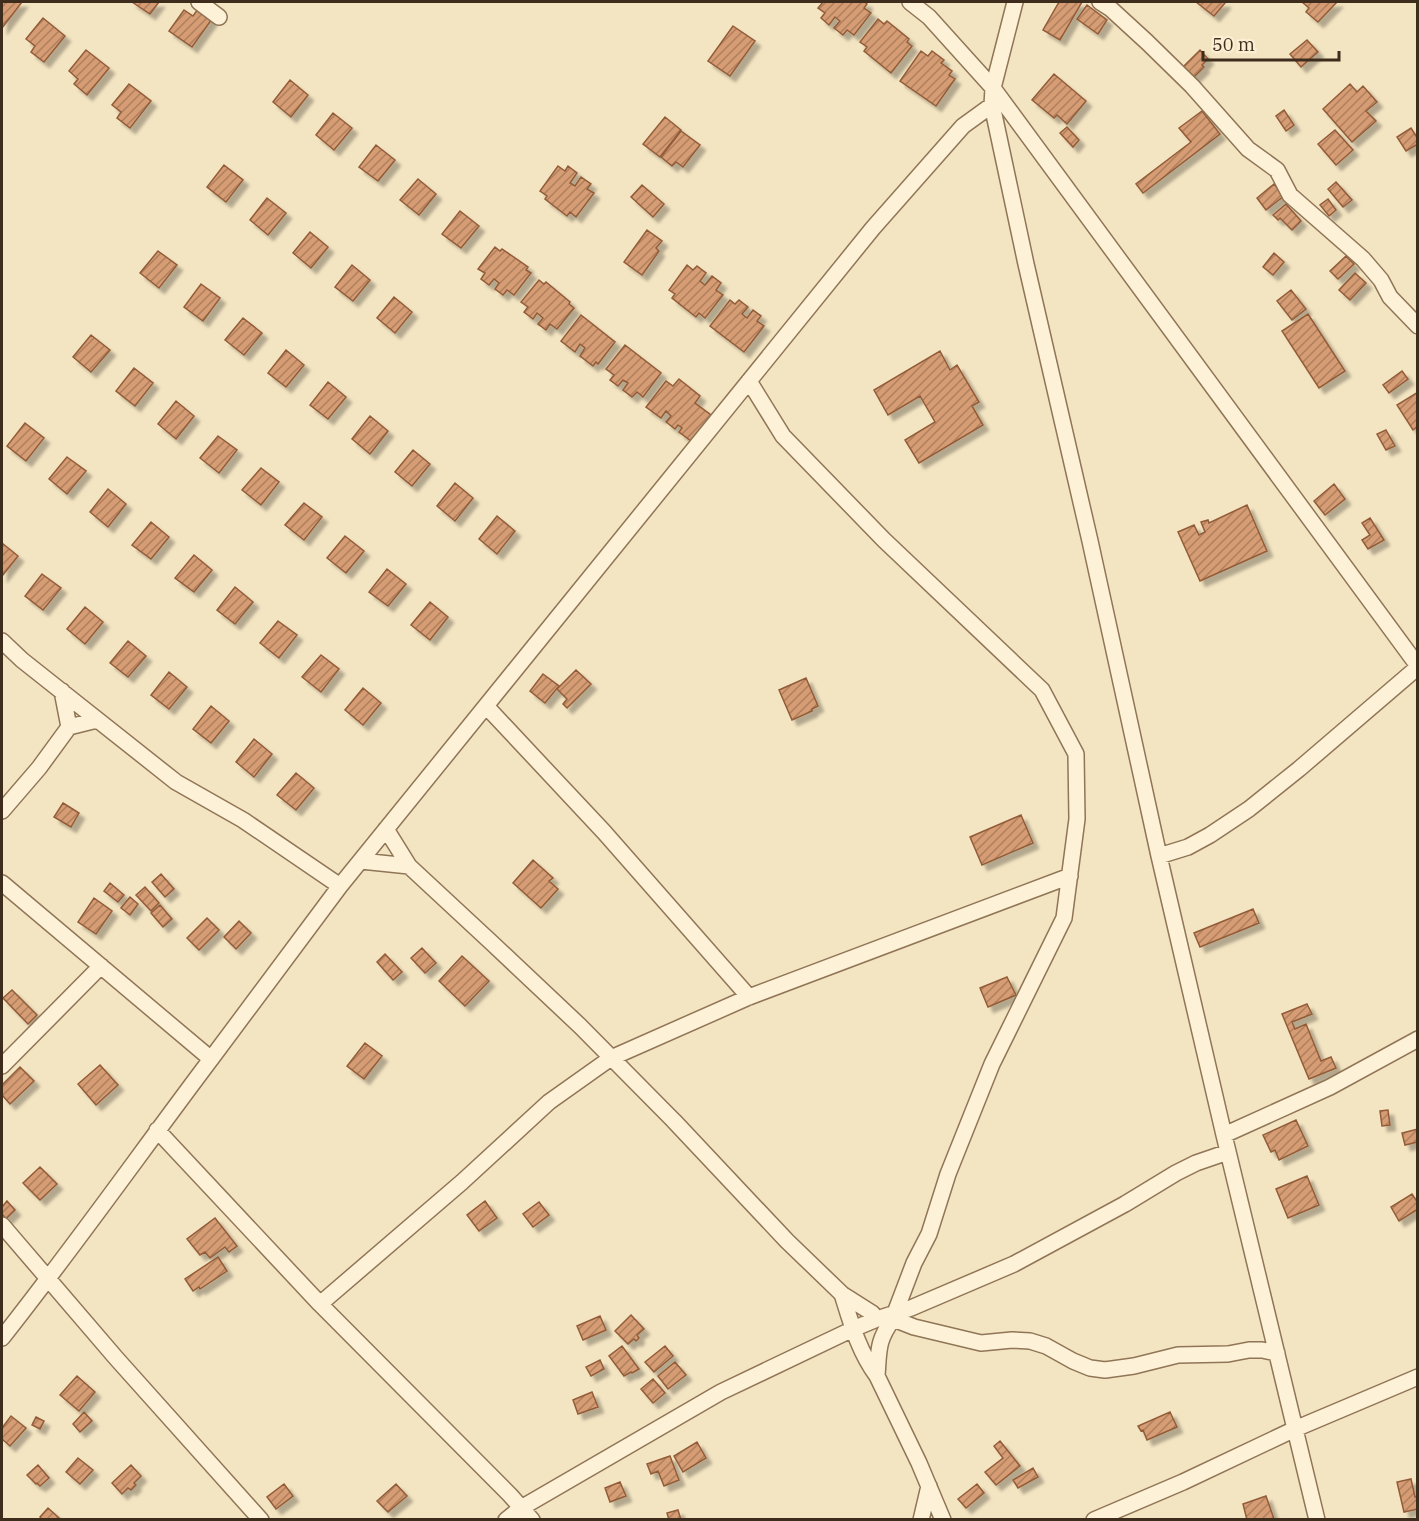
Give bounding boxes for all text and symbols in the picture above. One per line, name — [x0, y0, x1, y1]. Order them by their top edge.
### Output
scale bar — [1203, 24, 1340, 62]
text: 50 m — [1212, 33, 1255, 56]

